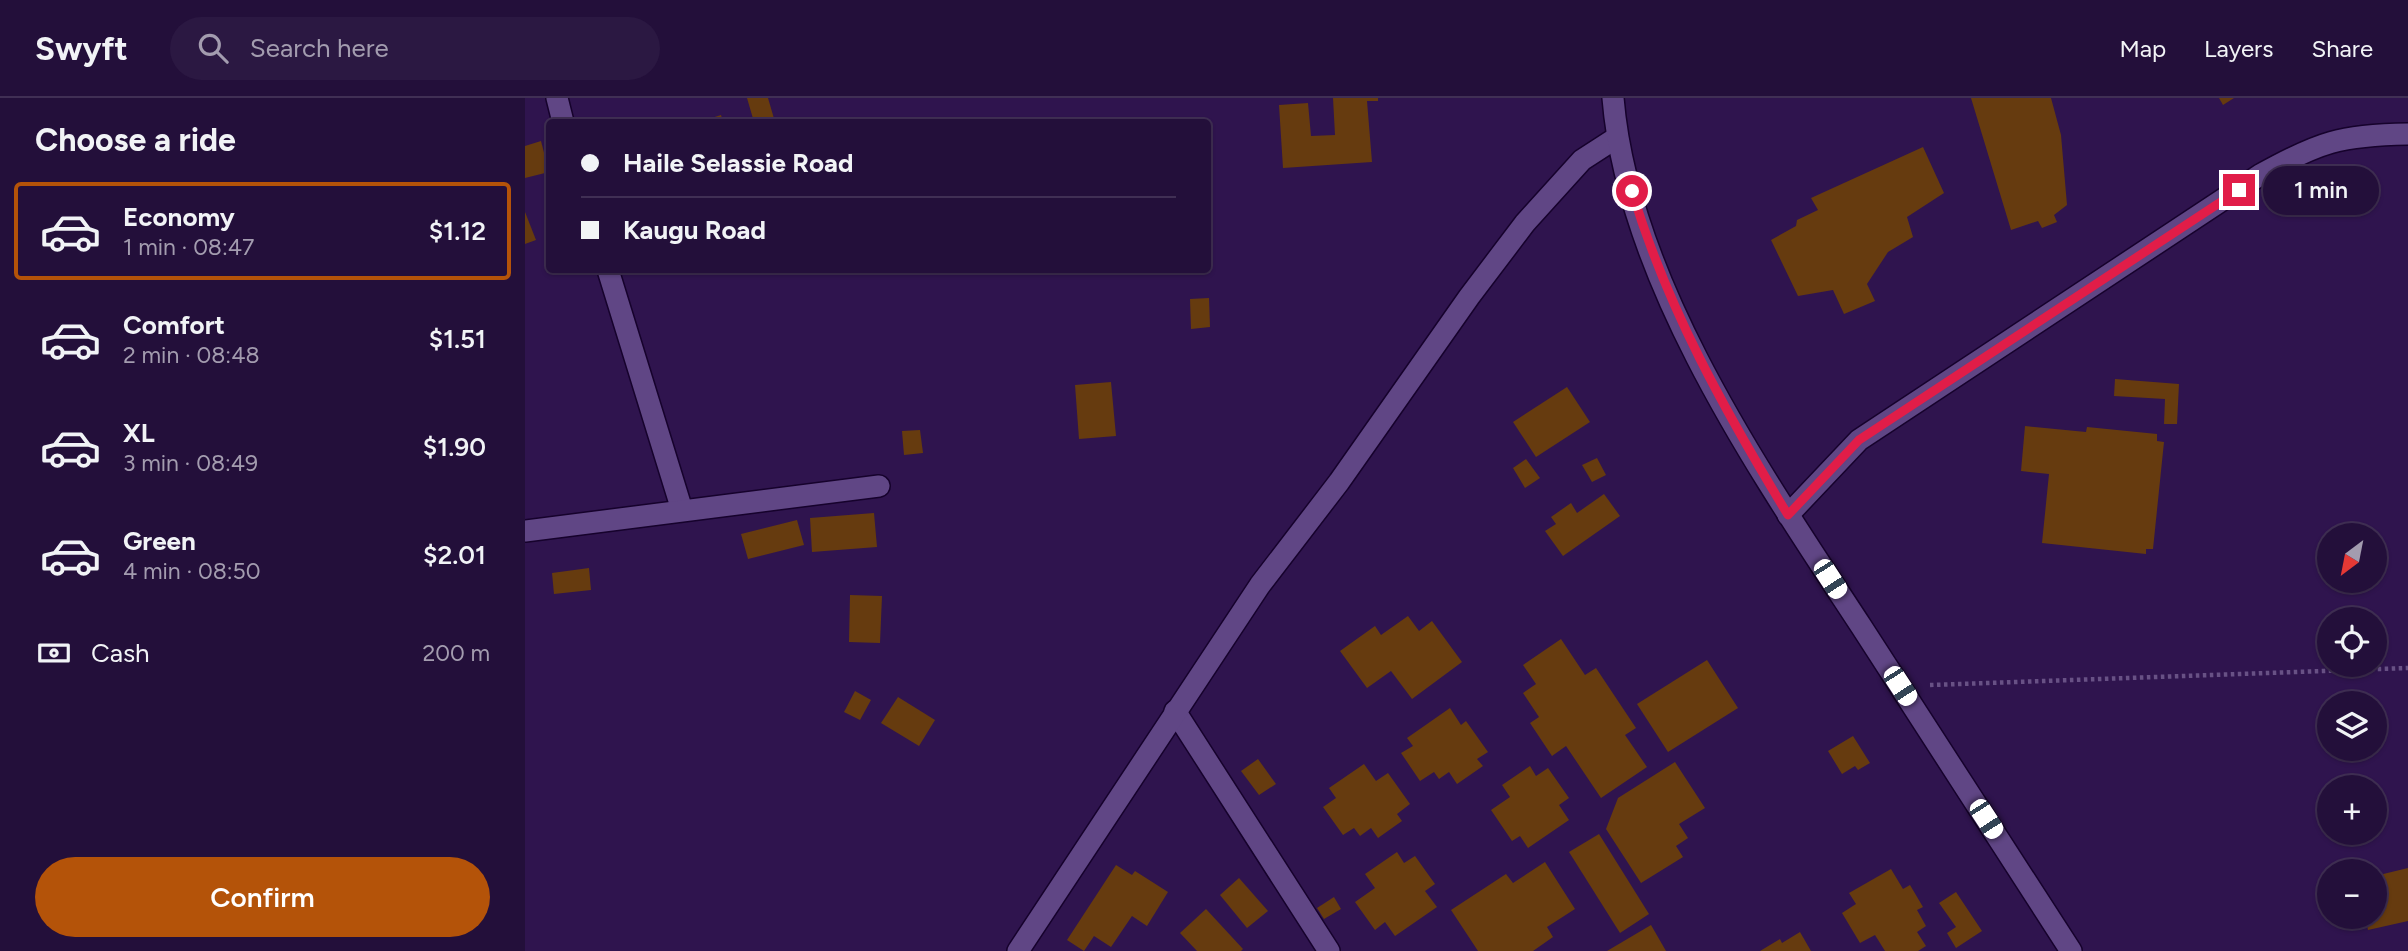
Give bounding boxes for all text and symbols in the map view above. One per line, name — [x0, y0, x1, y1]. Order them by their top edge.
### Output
search box — [170, 17, 660, 80]
text: Swyft — [35, 29, 128, 68]
icon: search — [194, 29, 232, 67]
text: Search here — [250, 32, 389, 64]
text: Map — [2119, 34, 2166, 63]
text: Layers — [2204, 34, 2273, 63]
text: Share — [2311, 34, 2373, 63]
text: Choose a ride — [35, 121, 236, 159]
text: Haile Selassie Road — [623, 147, 853, 179]
callout: 1 min — [2263, 166, 2379, 214]
route end — [2223, 174, 2255, 206]
route start — [1616, 175, 1648, 207]
text: 1 min — [2294, 176, 2348, 204]
icon: car — [39, 200, 102, 263]
text: Economy — [123, 201, 235, 233]
text: Kaugu Road — [623, 214, 766, 246]
text: $1.12 — [429, 215, 486, 247]
text: 1 min · 08:47 — [123, 233, 254, 261]
icon: car — [39, 308, 102, 371]
text: Comfort — [123, 309, 225, 341]
text: $1.51 — [429, 323, 486, 355]
text: 2 min · 08:48 — [123, 341, 260, 369]
icon: car — [39, 416, 102, 479]
text: XL — [123, 417, 155, 449]
text: $1.90 — [423, 431, 486, 463]
text: 3 min · 08:49 — [123, 449, 258, 477]
north arrow — [2317, 523, 2387, 593]
map controls — [2317, 523, 2387, 929]
icon: car — [39, 524, 102, 587]
text: Green — [123, 525, 196, 557]
text: $2.01 — [423, 539, 486, 571]
car — [1810, 556, 1851, 602]
text: 4 min · 08:50 — [123, 557, 261, 585]
button: locate — [2317, 607, 2387, 677]
icon: cash — [35, 634, 73, 672]
text: Cash — [91, 637, 150, 669]
text: 200 m — [422, 639, 490, 667]
car — [1880, 663, 1921, 709]
button: layers — [2317, 691, 2387, 761]
button: + — [2317, 775, 2387, 845]
car — [1966, 796, 2007, 842]
button: Confirm — [35, 857, 490, 937]
button: − — [2317, 859, 2387, 929]

